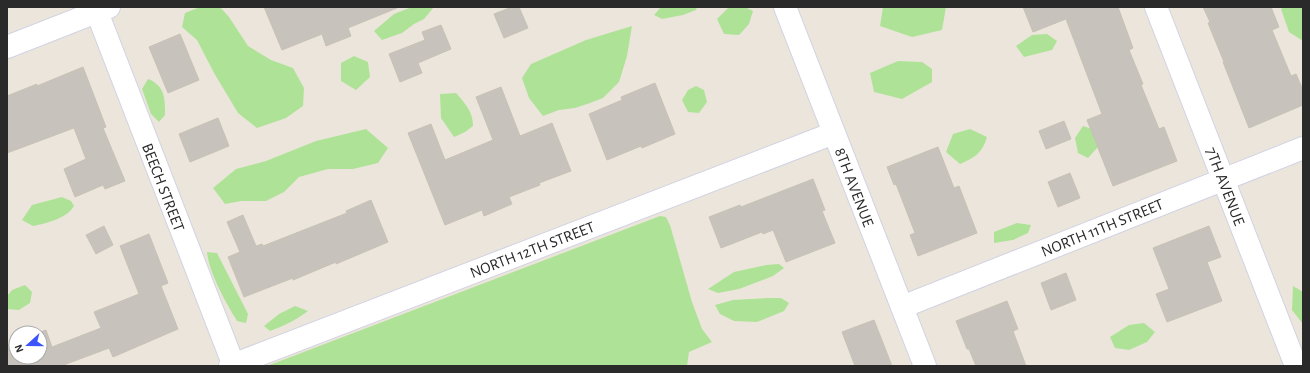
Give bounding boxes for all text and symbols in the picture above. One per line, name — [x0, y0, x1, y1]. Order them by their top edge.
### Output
street label: BEECH STREET — [139, 141, 187, 234]
street label: 7TH AVENUE — [1203, 145, 1247, 228]
street label: 8TH AVENUE — [832, 146, 877, 229]
street label: NORTH 11TH STREET — [1039, 196, 1166, 260]
street label: NORTH 12TH STREET — [468, 219, 597, 281]
north arrow — [8, 325, 48, 365]
text: N — [13, 343, 26, 354]

